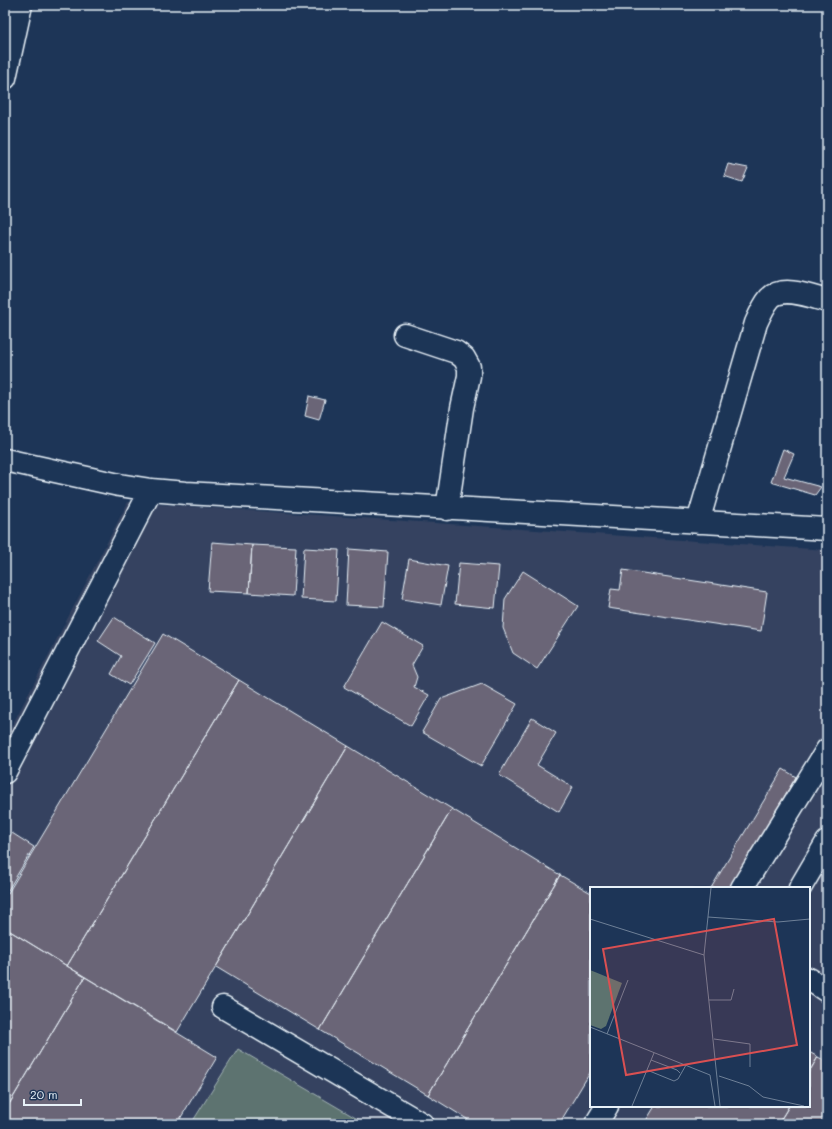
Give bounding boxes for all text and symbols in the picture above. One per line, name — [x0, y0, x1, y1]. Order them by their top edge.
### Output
inset map — [590, 887, 810, 1107]
scale bar — [24, 1081, 81, 1107]
text: 20 m — [30, 1086, 58, 1102]

